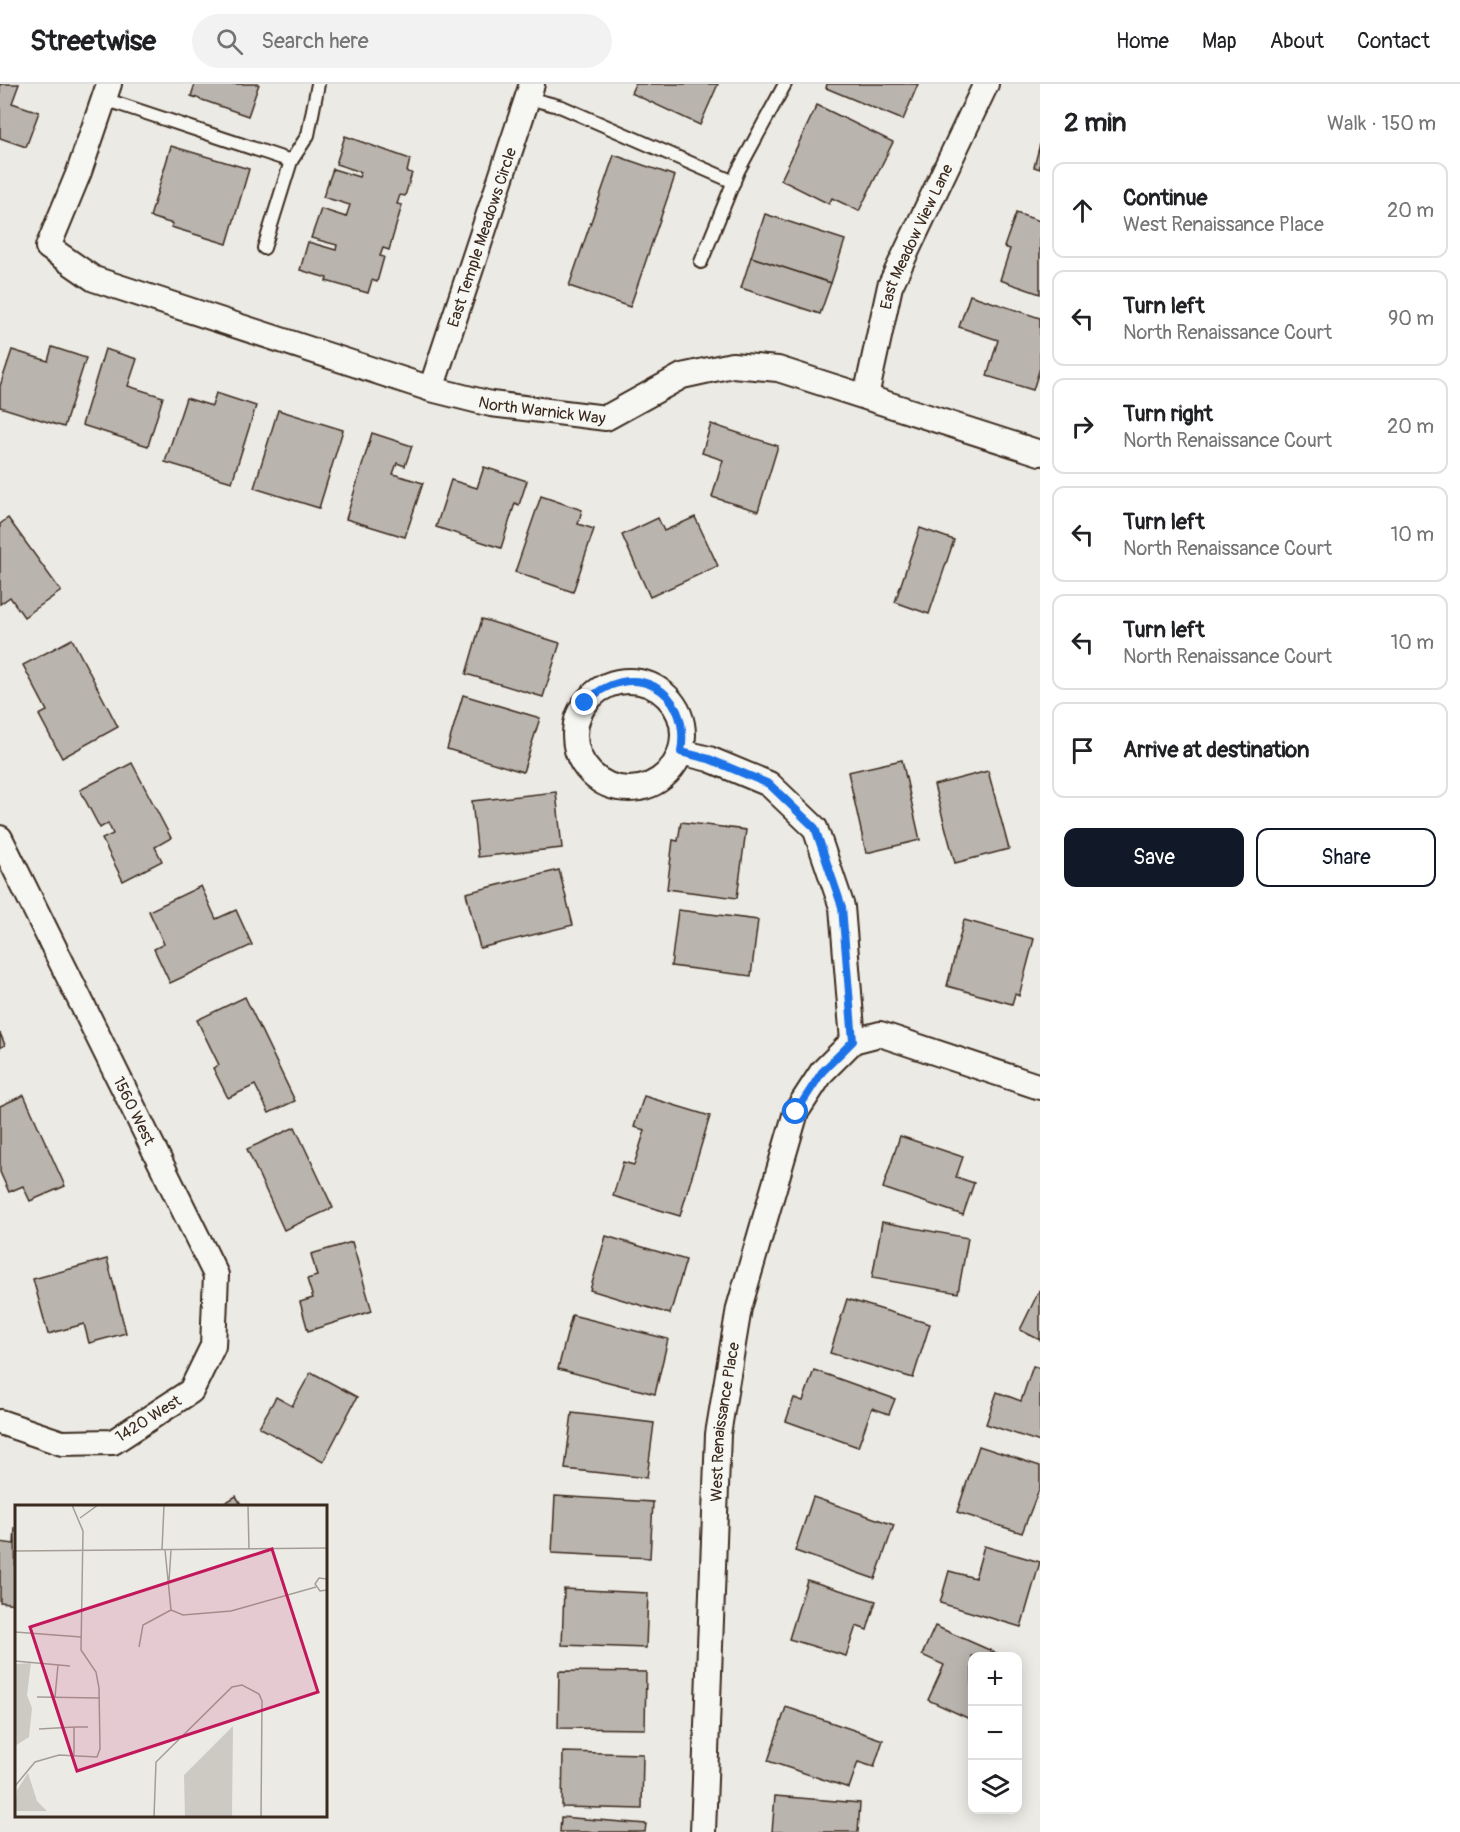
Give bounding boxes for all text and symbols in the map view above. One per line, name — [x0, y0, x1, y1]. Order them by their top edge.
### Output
search box — [192, 14, 612, 68]
text: Streetwise — [30, 24, 156, 59]
icon: search — [213, 25, 246, 58]
text: Search here — [261, 27, 369, 55]
text: Home — [1116, 28, 1169, 55]
text: Map — [1202, 28, 1237, 55]
text: About — [1270, 28, 1324, 55]
text: Contact — [1357, 28, 1430, 55]
text: 2 min — [1064, 107, 1126, 139]
text: Walk · 150 m — [1327, 111, 1436, 136]
street label: East Temple Meadows Circle — [443, 145, 521, 330]
street label: East Meadow View Lane — [876, 161, 958, 311]
text: Continue — [1123, 184, 1207, 212]
icon: ahead — [1066, 194, 1099, 227]
text: 20 m — [1387, 198, 1434, 223]
text: West Renaissance Place — [1123, 212, 1324, 237]
text: Turn left — [1123, 292, 1205, 320]
icon: left — [1066, 302, 1099, 335]
text: 90 m — [1388, 306, 1434, 331]
text: North Renaissance Court — [1123, 320, 1332, 345]
street label: North Warnick Way — [476, 392, 607, 429]
text: Turn right — [1123, 400, 1213, 428]
icon: right — [1066, 410, 1099, 443]
text: 20 m — [1387, 414, 1434, 439]
text: North Renaissance Court — [1123, 428, 1332, 453]
text: Turn left — [1123, 508, 1205, 536]
icon: left — [1066, 518, 1099, 551]
text: 10 m — [1390, 522, 1434, 547]
text: North Renaissance Court — [1123, 536, 1332, 561]
text: Turn left — [1123, 616, 1205, 644]
icon: left — [1066, 626, 1099, 659]
text: 10 m — [1390, 630, 1434, 655]
text: North Renaissance Court — [1123, 644, 1332, 669]
route end — [571, 689, 597, 715]
icon: arrive — [1066, 734, 1099, 767]
text: Arrive at destination — [1123, 736, 1309, 764]
button: Save — [1064, 828, 1244, 887]
button: Share — [1256, 828, 1436, 887]
street label: 1560 West — [108, 1073, 159, 1149]
route start — [782, 1098, 808, 1124]
street label: West Renaissance Place — [706, 1341, 744, 1502]
street label: 1420 West — [112, 1390, 186, 1447]
inset map — [15, 1505, 327, 1817]
map controls — [968, 1652, 1022, 1814]
button: + — [968, 1652, 1022, 1706]
button: − — [968, 1706, 1022, 1760]
button: layers — [968, 1760, 1022, 1814]

